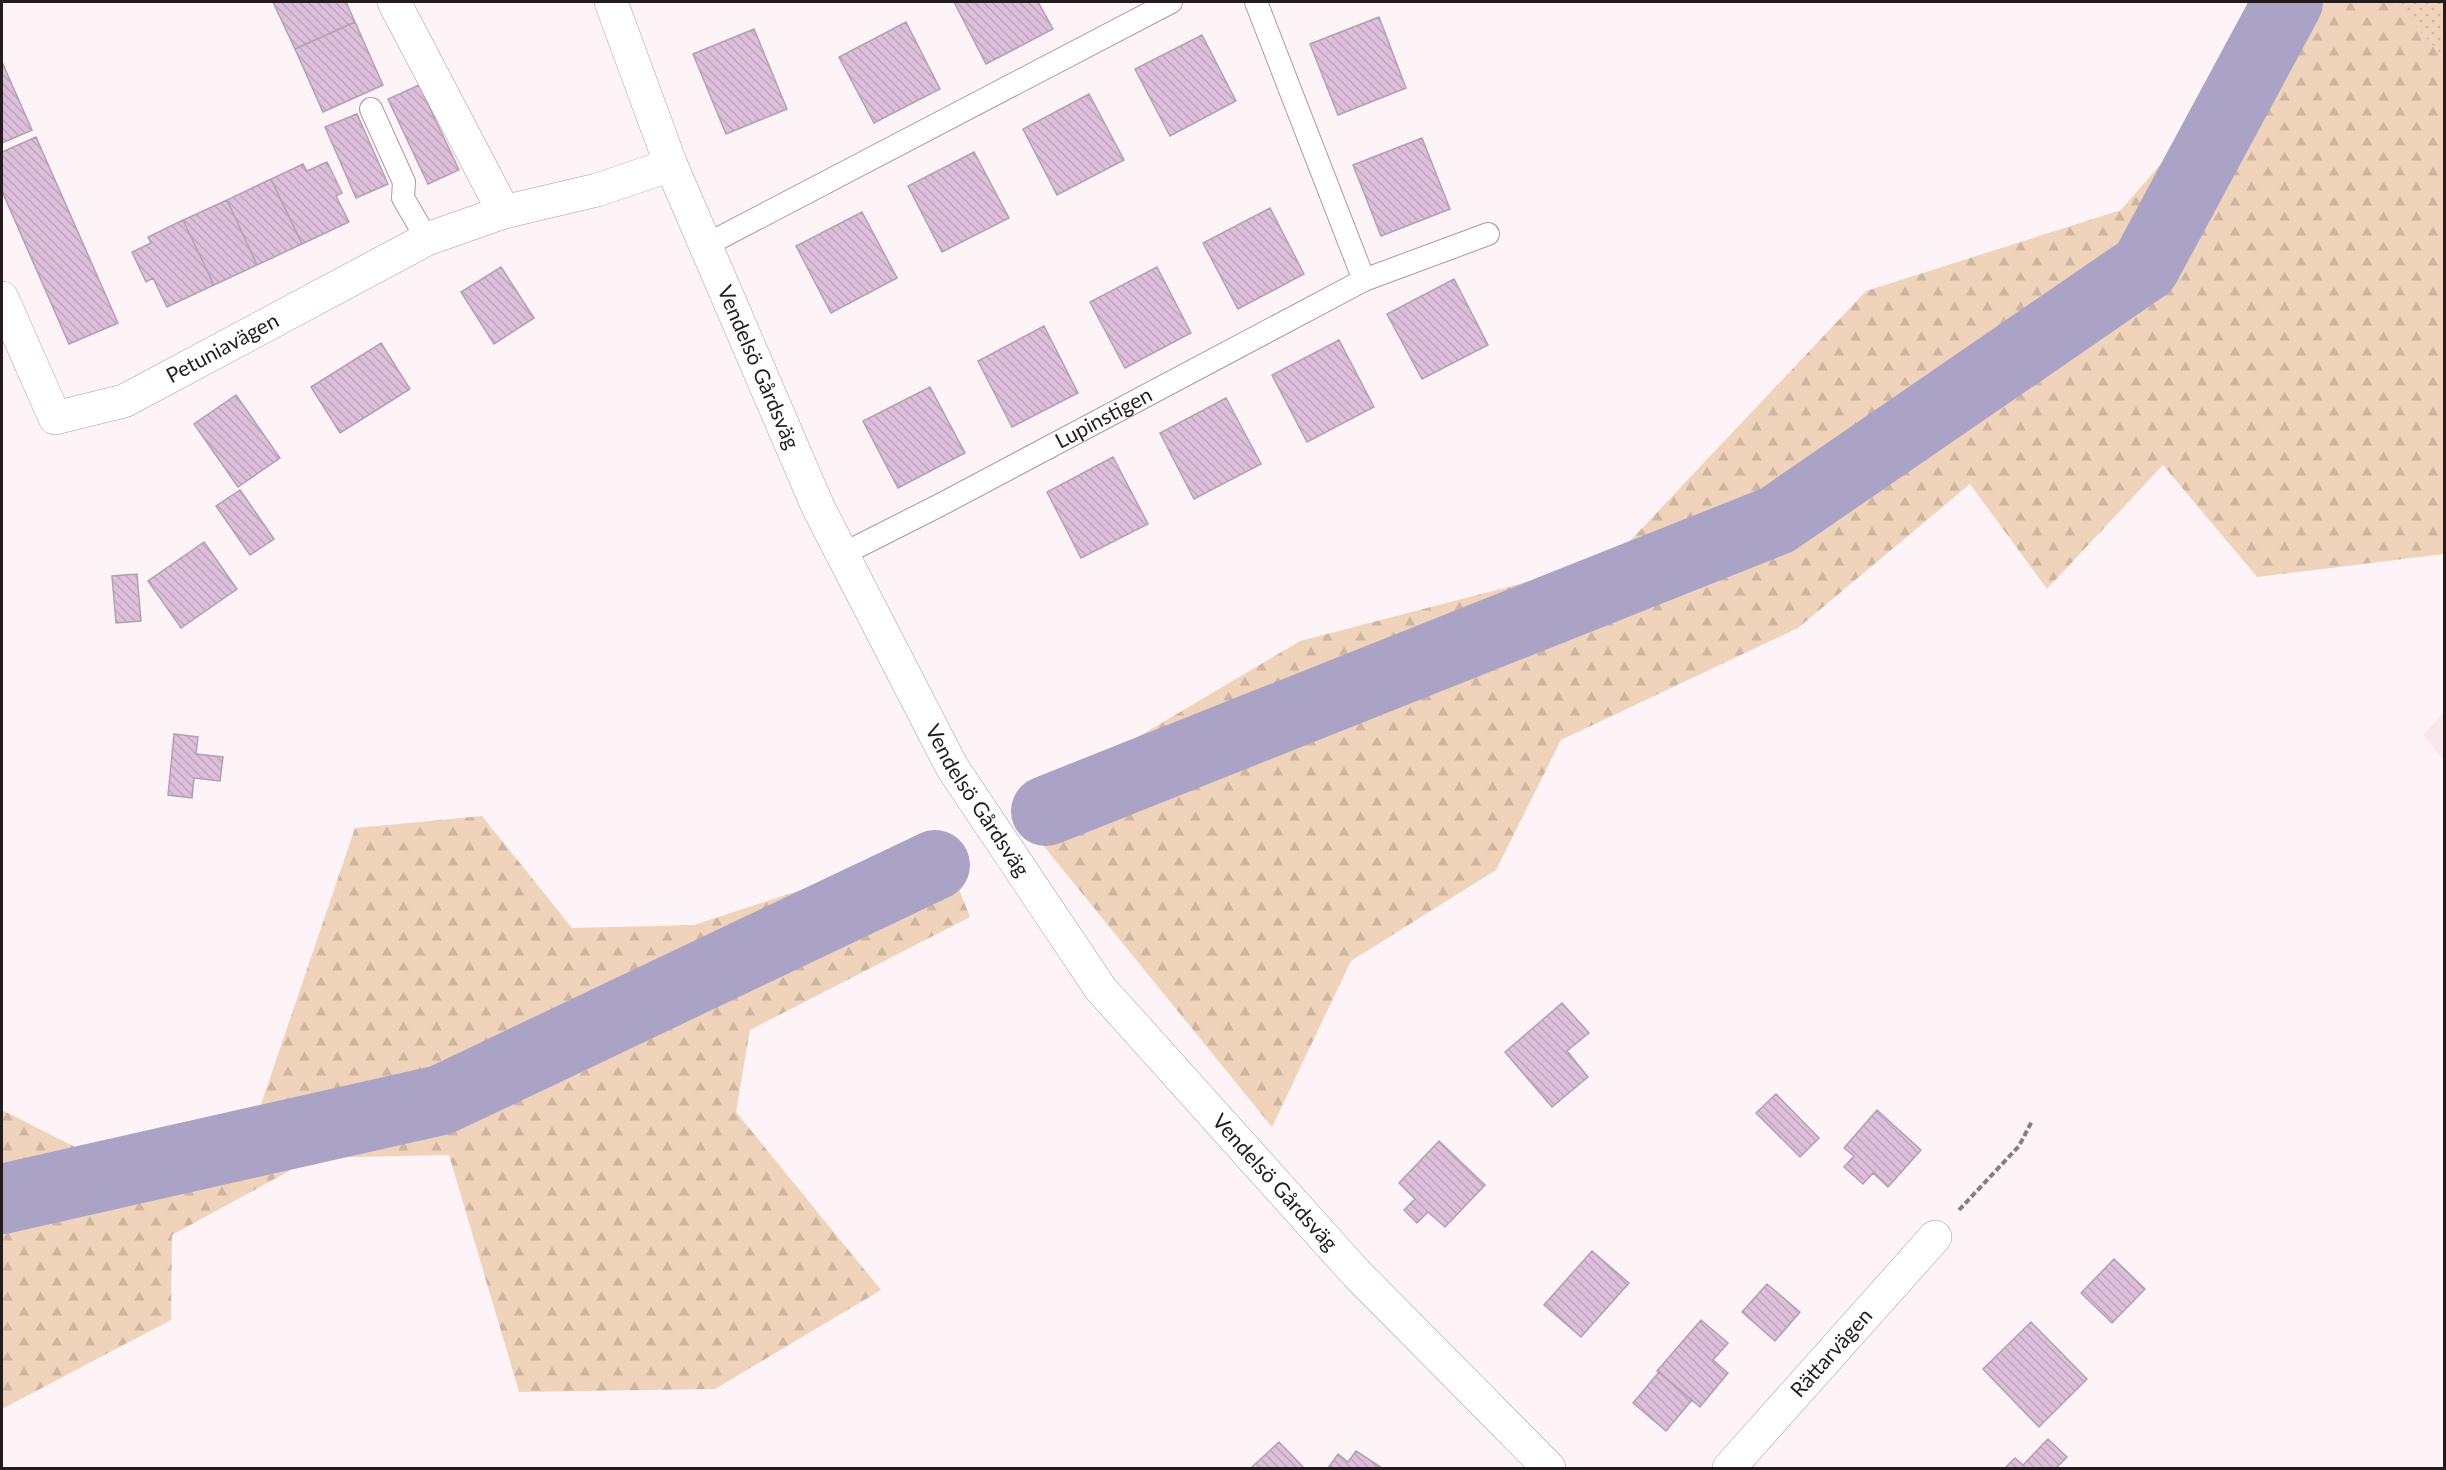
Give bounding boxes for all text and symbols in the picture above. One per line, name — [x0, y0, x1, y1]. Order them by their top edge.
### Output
street label: Vendelsö Gårdsväg — [713, 281, 806, 452]
street label: Petuniavägen — [161, 307, 282, 387]
street label: Lupinstigen — [1050, 381, 1156, 453]
street label: Vendelsö Gårdsväg — [921, 720, 1036, 881]
street label: Vendelsö Gårdsväg — [1208, 1108, 1344, 1255]
street label: Rättarvägen — [1784, 1303, 1876, 1402]

